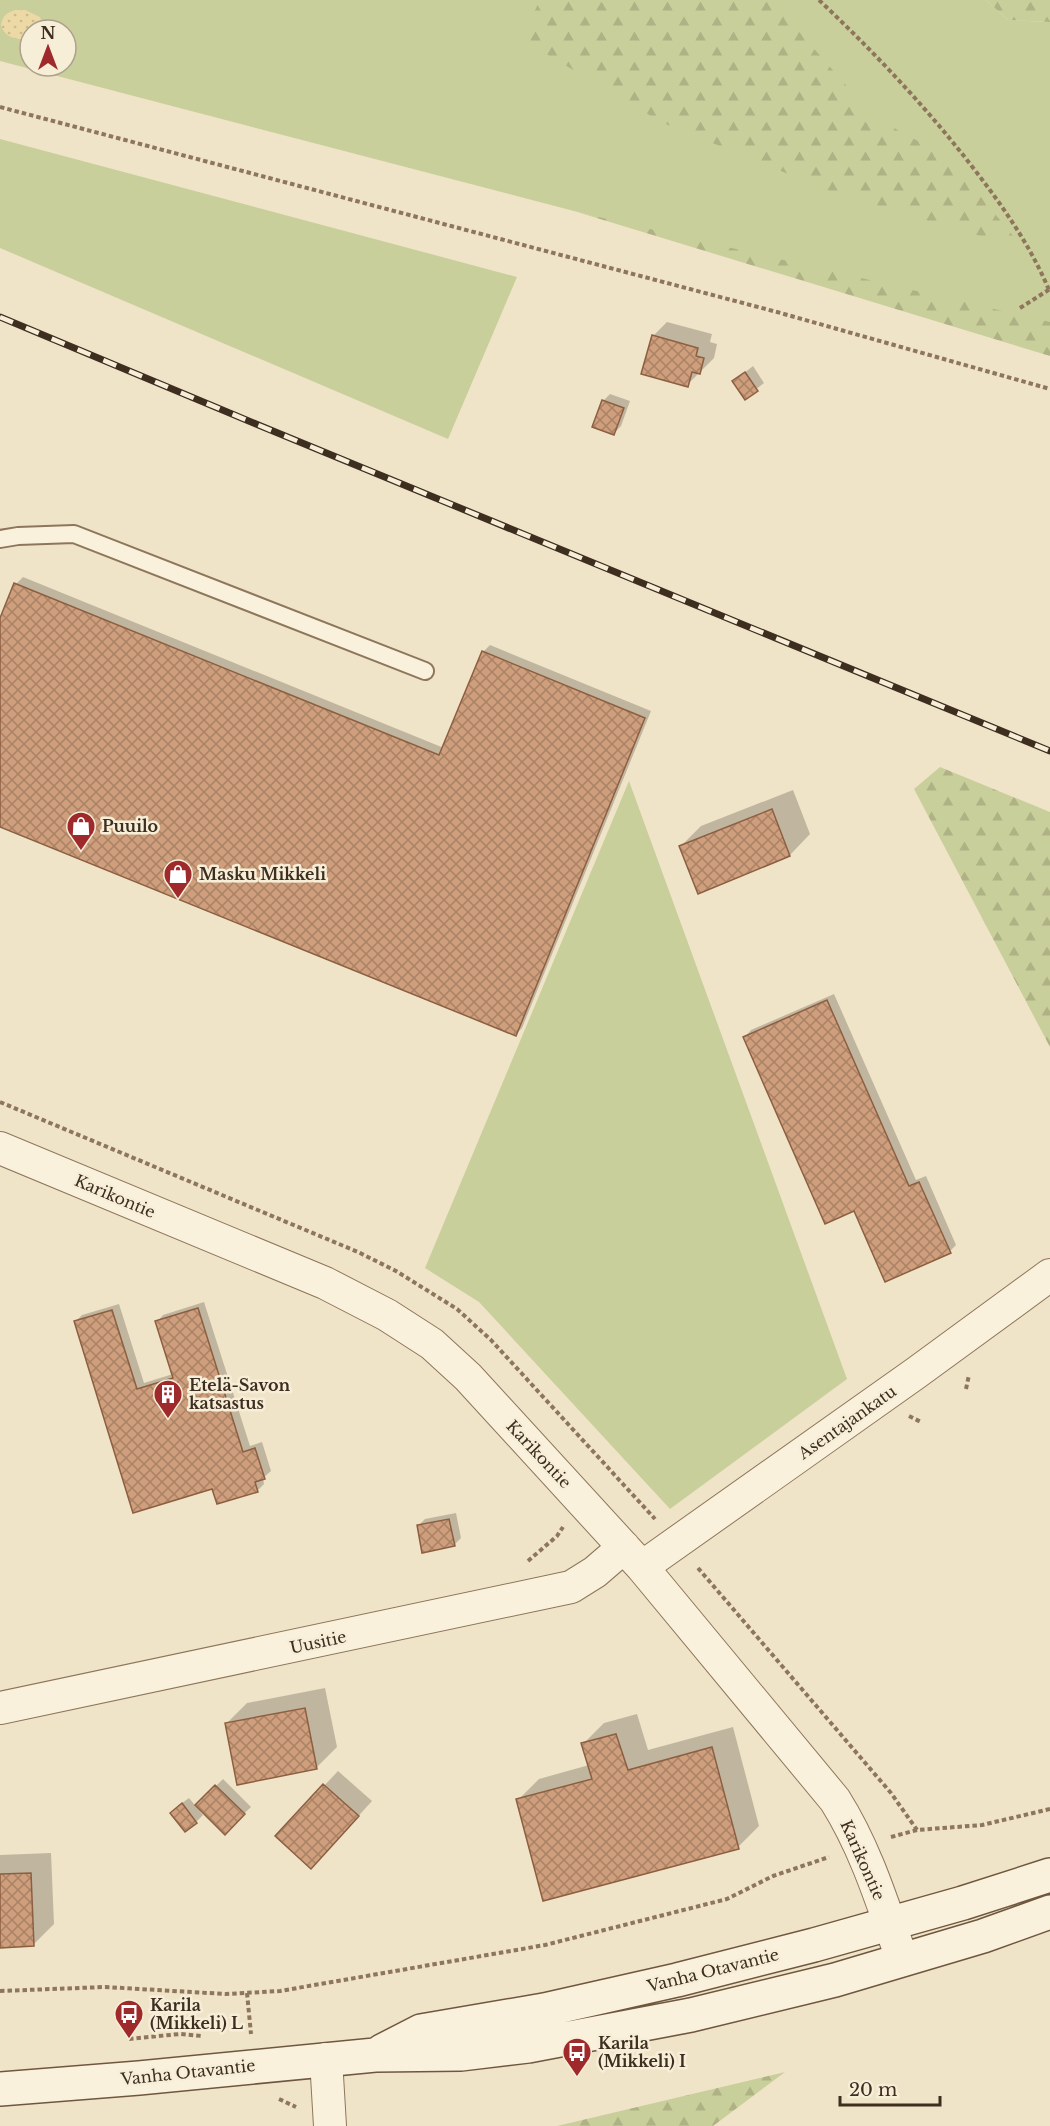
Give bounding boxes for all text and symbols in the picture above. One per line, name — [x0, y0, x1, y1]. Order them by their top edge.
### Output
north arrow — [18, 18, 78, 78]
text: N — [40, 23, 56, 43]
shop icon: Puuilo — [65, 810, 97, 852]
place label: Puuilo — [102, 816, 158, 836]
shop icon: Masku Mikkeli — [162, 858, 194, 900]
place label: Masku Mikkeli — [199, 864, 326, 884]
street label: Karikontie — [72, 1170, 158, 1222]
place label: Etelä-Savon katsastus — [189, 1375, 290, 1413]
building icon: Etelä-Savon katsastus — [152, 1378, 184, 1420]
street label: Asentajankatu — [793, 1381, 900, 1464]
street label: Karikontie — [502, 1416, 576, 1492]
street label: Uusitie — [288, 1626, 348, 1658]
street label: Karikontie — [836, 1817, 890, 1903]
street label: Vanha Otavantie — [644, 1944, 781, 1996]
place label: Karila (Mikkeli) L — [150, 1995, 243, 2033]
bus stop icon: Karila (Mikkeli) L — [113, 1998, 145, 2040]
place label: Karila (Mikkeli) I — [598, 2033, 686, 2071]
bus stop icon: Karila (Mikkeli) I — [561, 2036, 593, 2078]
street label: Vanha Otavantie — [119, 2055, 256, 2089]
scale bar — [840, 2069, 940, 2107]
text: 20 m — [849, 2079, 897, 2101]

